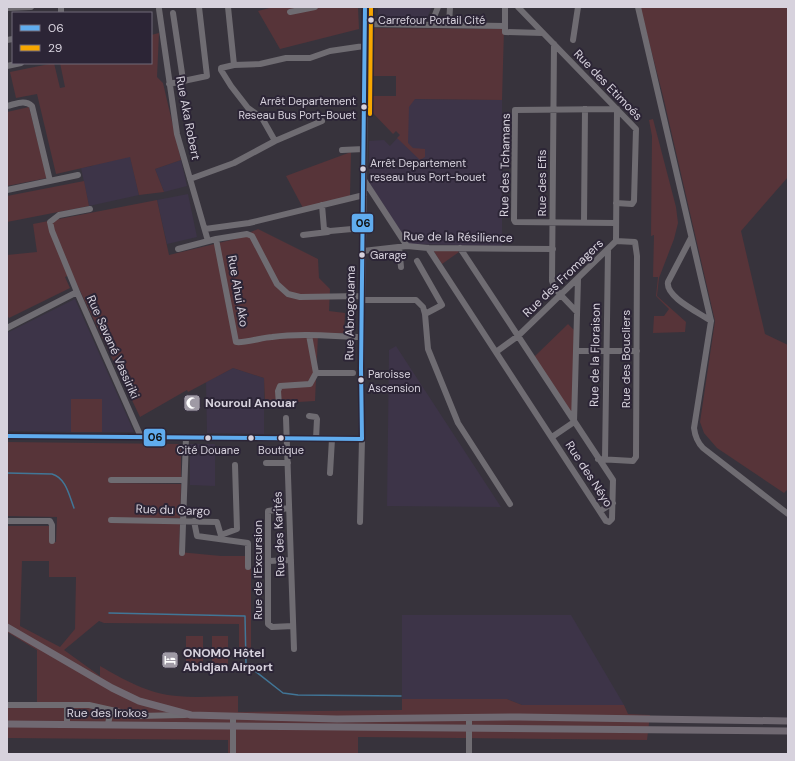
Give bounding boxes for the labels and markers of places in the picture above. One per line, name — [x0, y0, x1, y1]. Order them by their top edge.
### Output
place label: Carrefour Portail Cité — [378, 13, 485, 27]
marker: Carrefour Portail Cité — [366, 15, 376, 25]
place label: Arrêt Departement Reseau Bus Port-Bouet — [238, 94, 356, 122]
marker: Arrêt Departement Reseau Bus Port-Bouet — [359, 102, 369, 112]
place label: Arrêt Departement reseau bus Port-bouet — [370, 156, 486, 184]
marker: Arrêt Departement reseau bus Port-bouet — [358, 164, 368, 174]
place label: Garage — [370, 248, 407, 262]
marker: Garage — [357, 250, 367, 260]
place label: Paroisse Ascension — [368, 367, 421, 395]
marker: Paroisse Ascension — [356, 375, 366, 385]
mosque icon: Nouroul Anouar — [182, 393, 202, 413]
place label: Nouroul Anouar — [205, 395, 297, 411]
marker: Cité Douane — [203, 433, 213, 443]
unlabelled marker — [246, 433, 256, 443]
marker: Boutique — [276, 433, 286, 443]
place label: Cité Douane — [177, 443, 239, 457]
place label: Boutique — [258, 443, 304, 457]
place label: ONOMO Hôtel Abidjan Airport — [183, 645, 273, 675]
hotel icon: ONOMO Hôtel Abidjan Airport — [160, 650, 180, 670]

